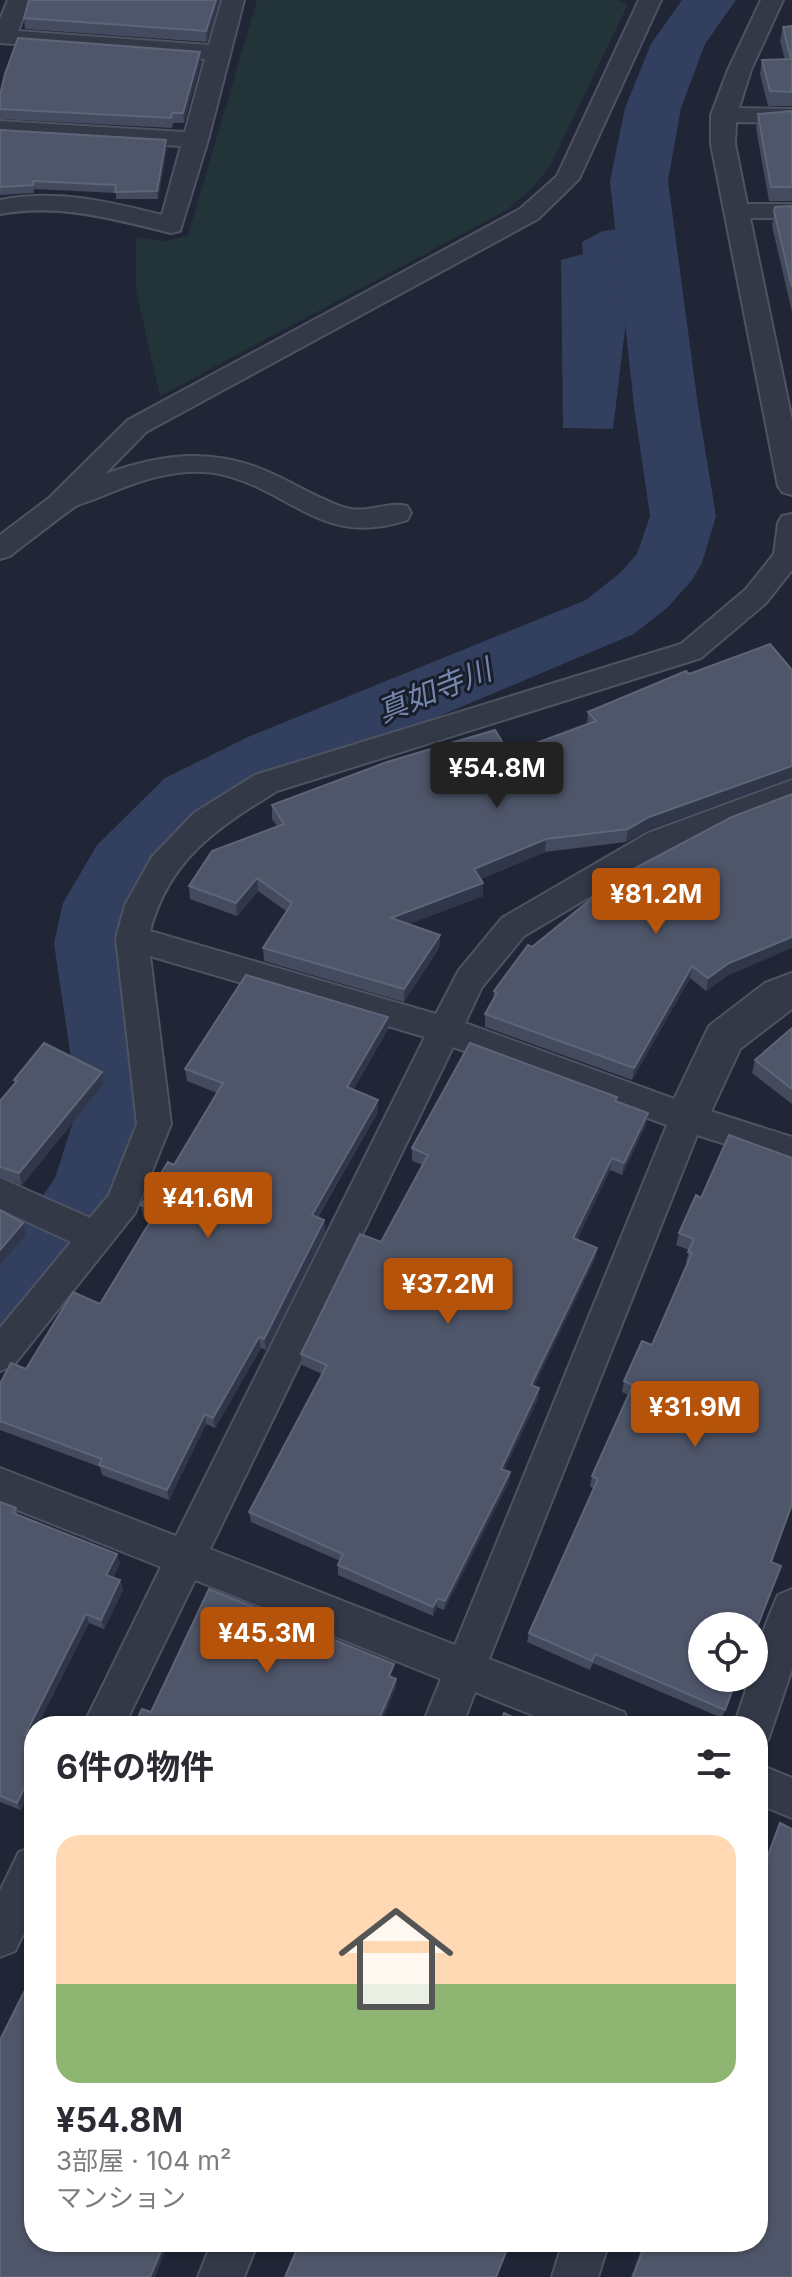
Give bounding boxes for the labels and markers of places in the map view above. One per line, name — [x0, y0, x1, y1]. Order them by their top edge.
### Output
pin: ¥54.8M — [432, 742, 562, 810]
pin: ¥81.2M — [591, 868, 721, 936]
pin: ¥41.6M — [143, 1172, 273, 1240]
pin: ¥37.2M — [383, 1258, 513, 1326]
pin: ¥31.9M — [630, 1381, 760, 1449]
pin: ¥45.3M — [202, 1607, 332, 1675]

